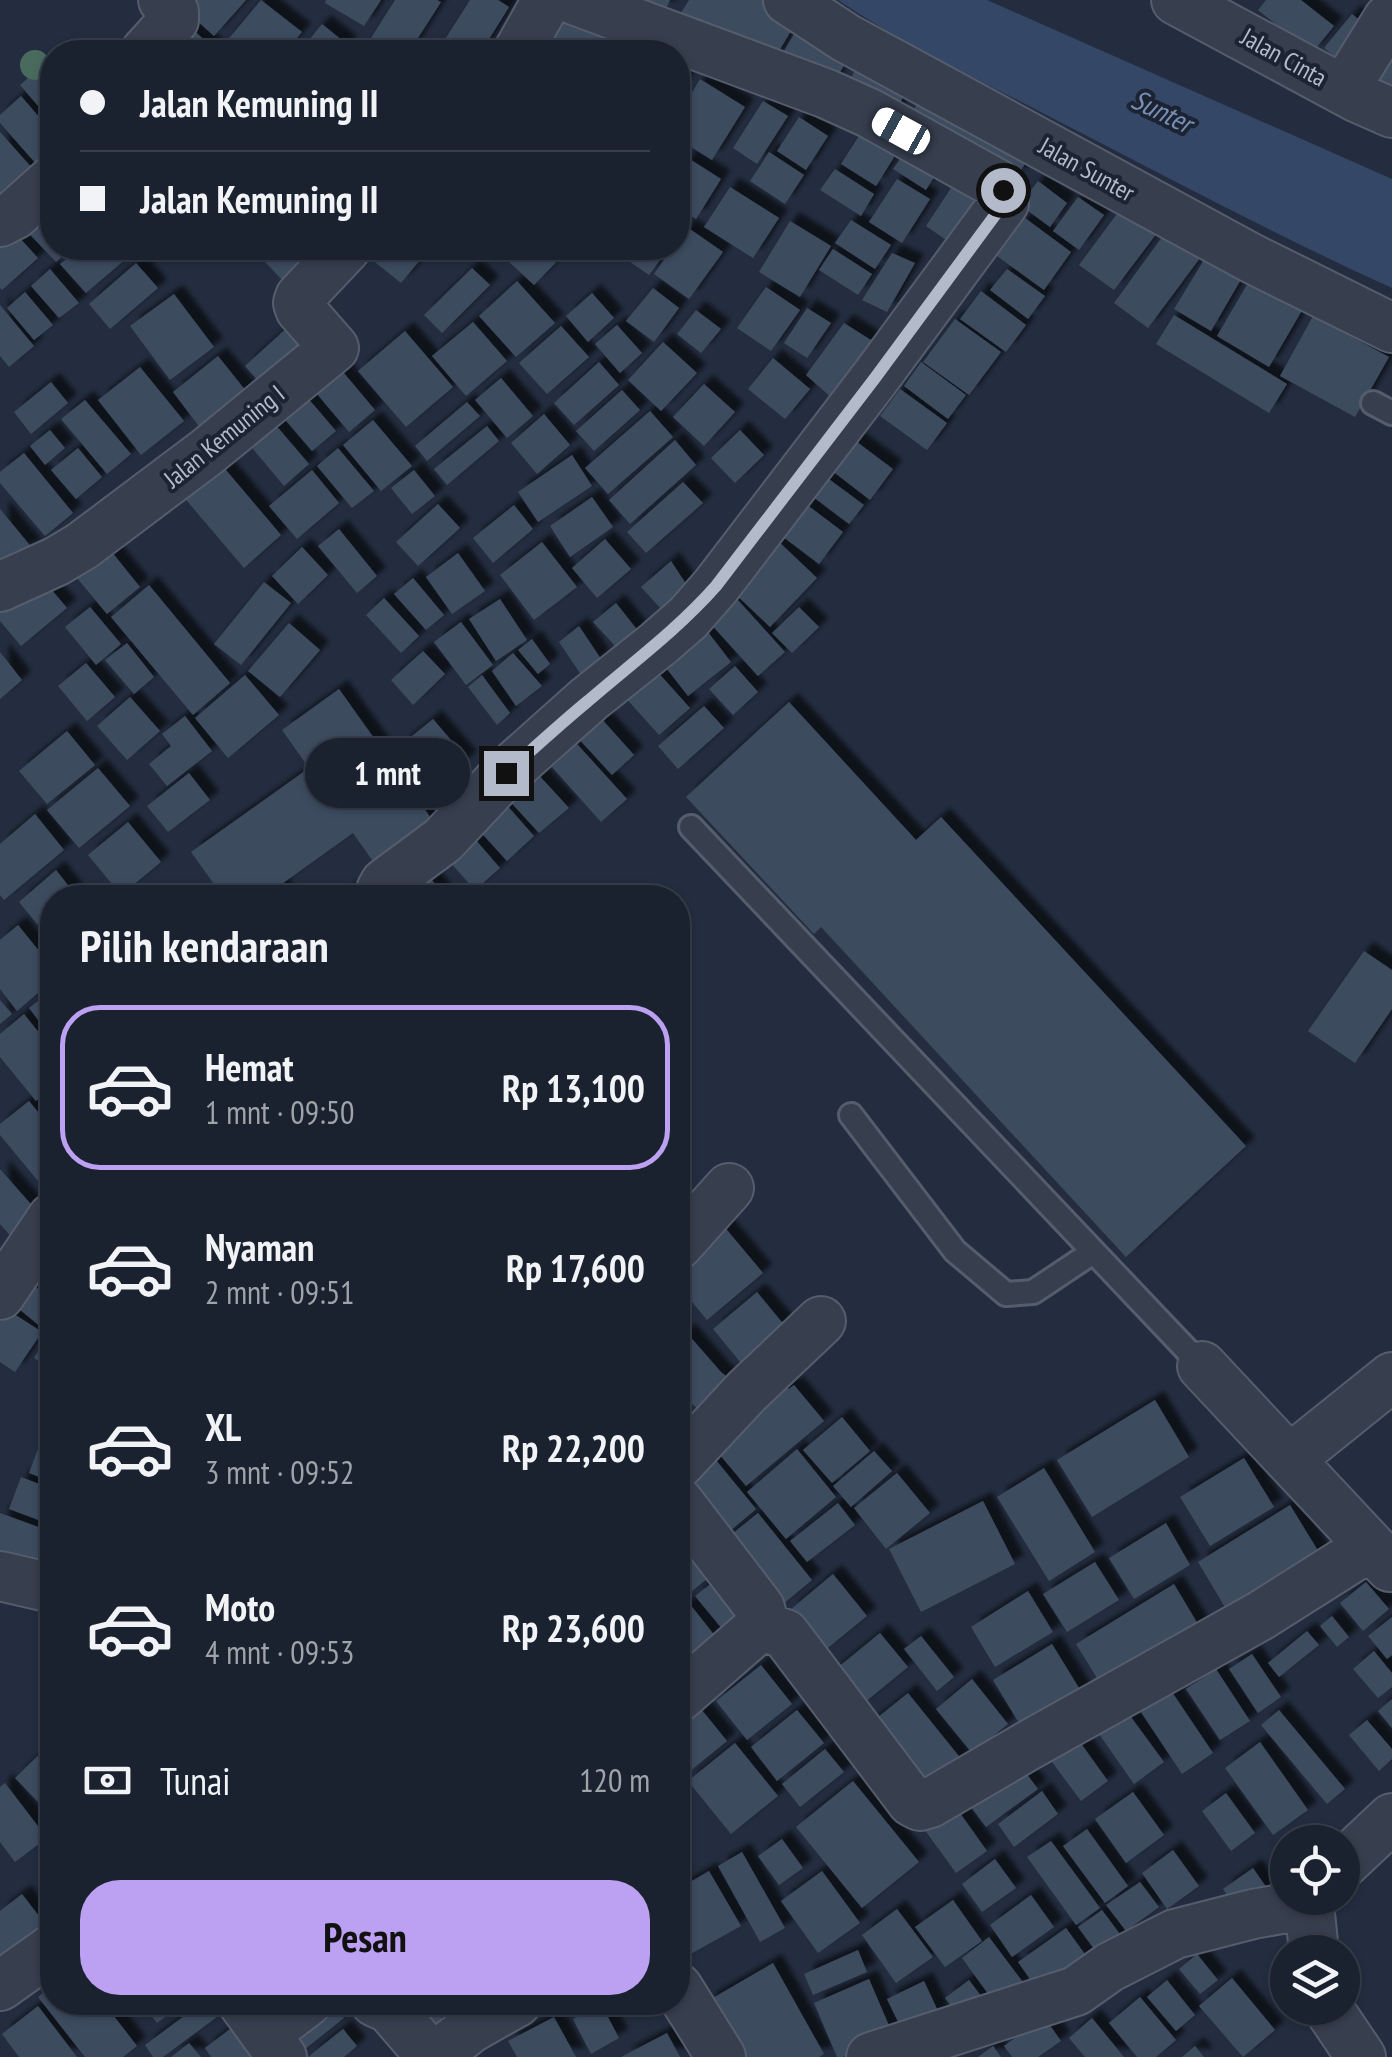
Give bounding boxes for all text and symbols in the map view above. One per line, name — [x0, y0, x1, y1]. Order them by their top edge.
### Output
street label: Jalan Cinta — [1235, 20, 1332, 94]
text: Jalan Kemuning II — [140, 78, 378, 127]
water label: Sunter — [1126, 80, 1203, 143]
car — [867, 103, 935, 159]
street label: Jalan Sunter — [1033, 129, 1141, 208]
route start — [981, 168, 1026, 213]
text: Jalan Kemuning II — [140, 174, 378, 223]
street label: Jalan Kemuning I — [156, 378, 291, 495]
callout: 1 mnt — [306, 738, 471, 808]
route end — [484, 751, 529, 796]
text: 1 mnt — [354, 752, 421, 794]
text: Pilih kendaraan — [80, 916, 329, 974]
text: Hemat — [205, 1042, 293, 1091]
icon: car — [85, 1043, 175, 1133]
text: Rp 13,100 — [502, 1063, 645, 1112]
text: 1 mnt · 09:50 — [205, 1091, 354, 1133]
text: Nyaman — [205, 1222, 314, 1271]
icon: car — [85, 1223, 175, 1313]
text: Rp 17,600 — [506, 1243, 645, 1292]
text: 2 mnt · 09:51 — [205, 1271, 354, 1313]
text: XL — [205, 1402, 241, 1451]
icon: car — [85, 1403, 175, 1493]
text: Rp 22,200 — [502, 1423, 645, 1472]
text: 3 mnt · 09:52 — [205, 1451, 354, 1493]
text: Moto — [205, 1582, 275, 1631]
icon: car — [85, 1583, 175, 1673]
text: Rp 23,600 — [502, 1603, 645, 1652]
text: 4 mnt · 09:53 — [205, 1631, 354, 1673]
icon: cash — [80, 1753, 135, 1808]
text: Tunai — [160, 1756, 230, 1805]
text: 120 m — [579, 1759, 650, 1801]
map controls — [1270, 1825, 1360, 2025]
button: locate — [1270, 1825, 1360, 1915]
button: Pesan — [80, 1880, 650, 1995]
button: layers — [1270, 1935, 1360, 2025]

